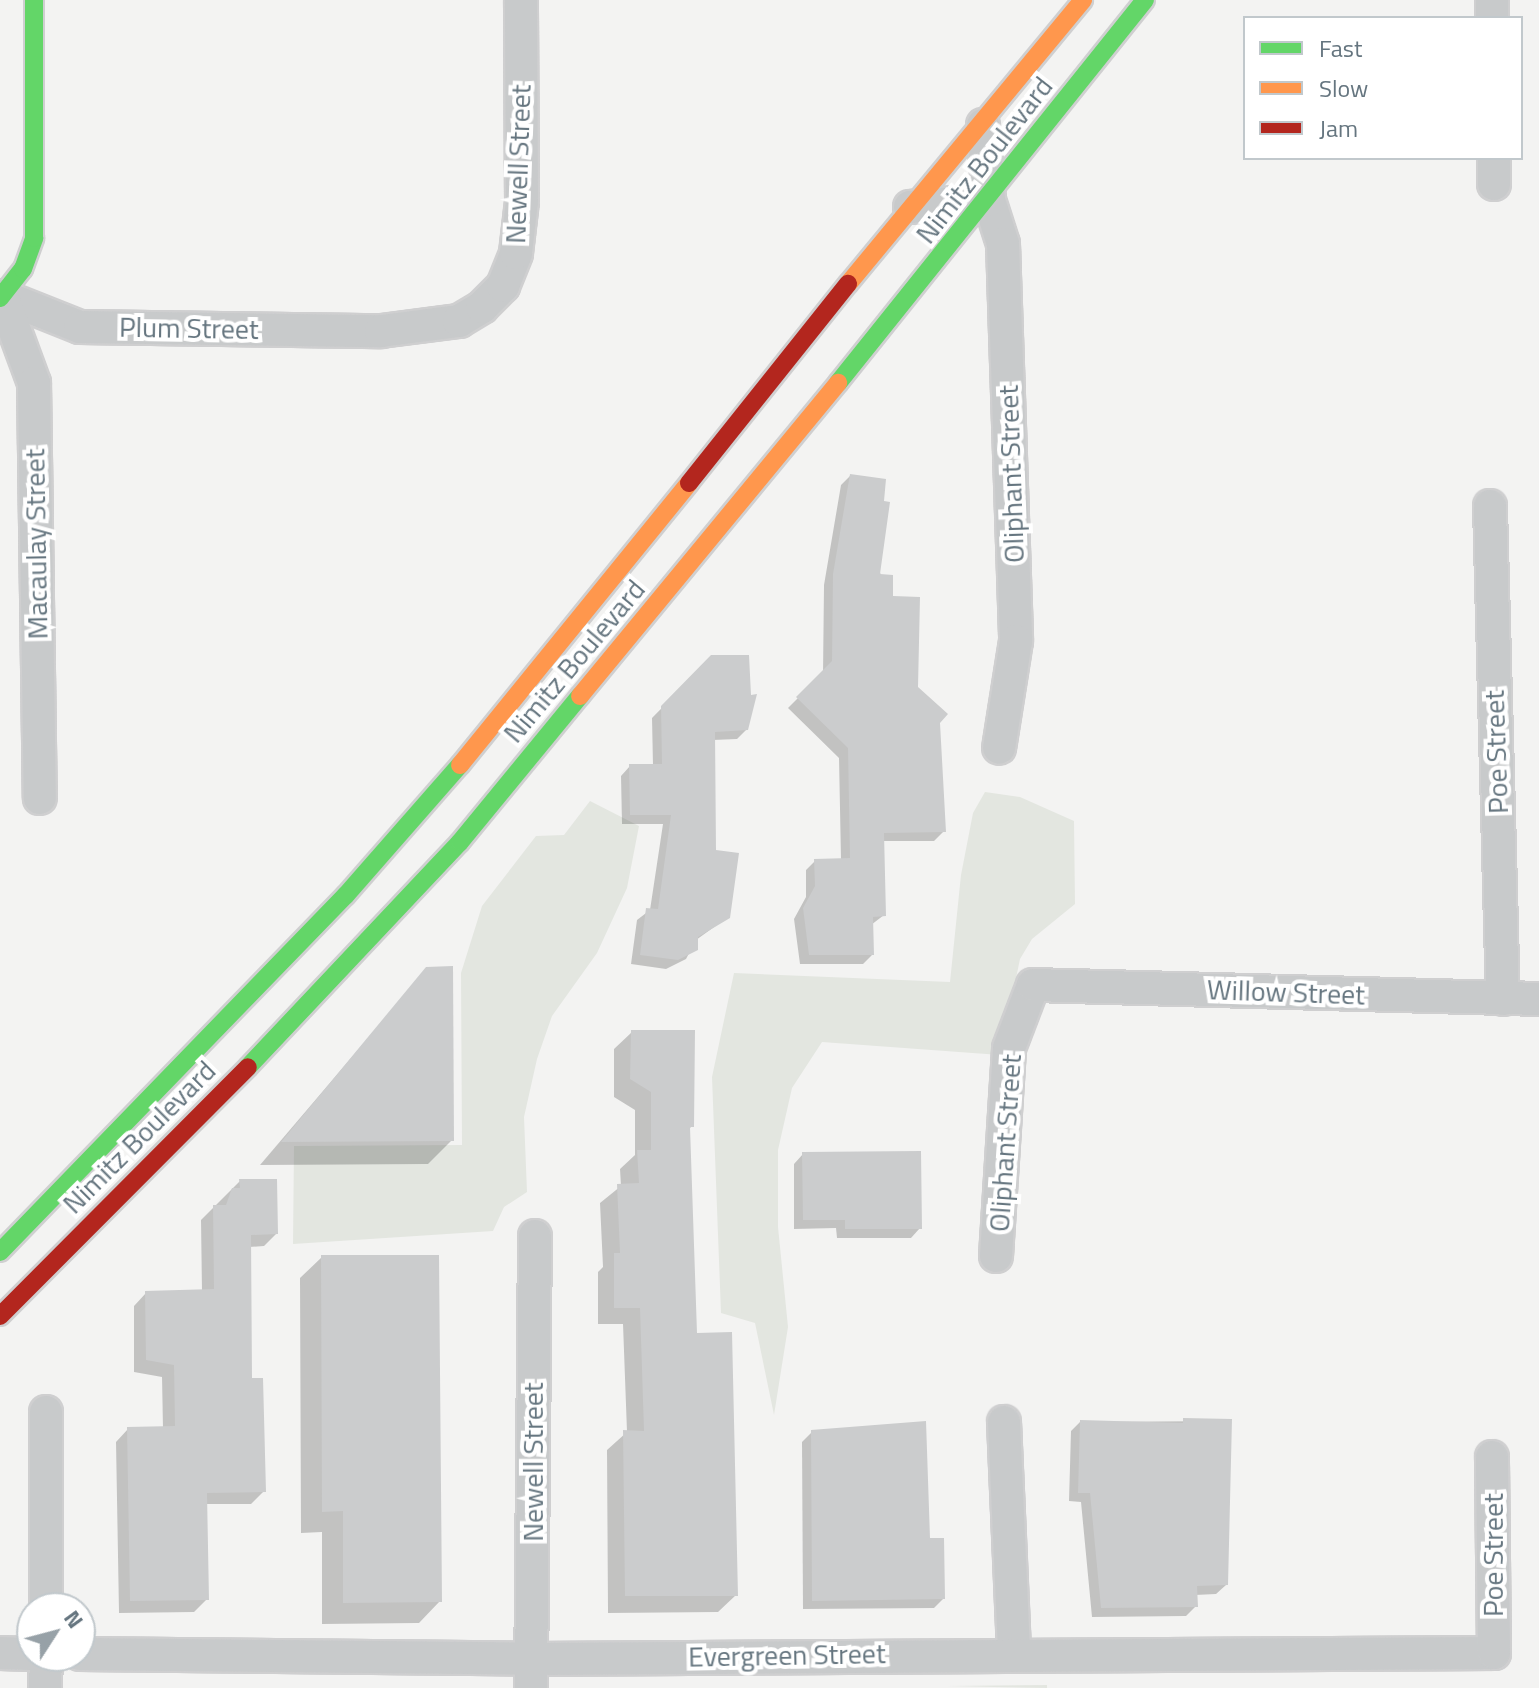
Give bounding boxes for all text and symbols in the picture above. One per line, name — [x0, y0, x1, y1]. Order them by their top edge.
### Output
legend — [1243, 16, 1523, 160]
text: Fast — [1319, 30, 1362, 66]
street label: Nimitz Boulevard — [909, 70, 1059, 250]
text: Slow — [1319, 70, 1368, 106]
street label: Newell Street — [498, 84, 538, 244]
text: Jam — [1319, 110, 1358, 146]
street label: Plum Street — [119, 310, 259, 346]
street label: Oliphant Street — [991, 384, 1031, 564]
street label: Macaulay Street — [18, 448, 54, 640]
street label: Nimitz Boulevard — [496, 573, 652, 749]
street label: Poe Street — [1477, 690, 1515, 814]
street label: Willow Street — [1206, 972, 1366, 1012]
street label: Oliphant Street — [982, 1053, 1028, 1233]
street label: Nimitz Boulevard — [56, 1054, 222, 1220]
street label: Newell Street — [516, 1382, 550, 1542]
street label: Poe Street — [1476, 1493, 1510, 1617]
north arrow — [16, 1592, 96, 1672]
text: N — [56, 1603, 92, 1635]
street label: Evergreen Street — [688, 1636, 886, 1674]

